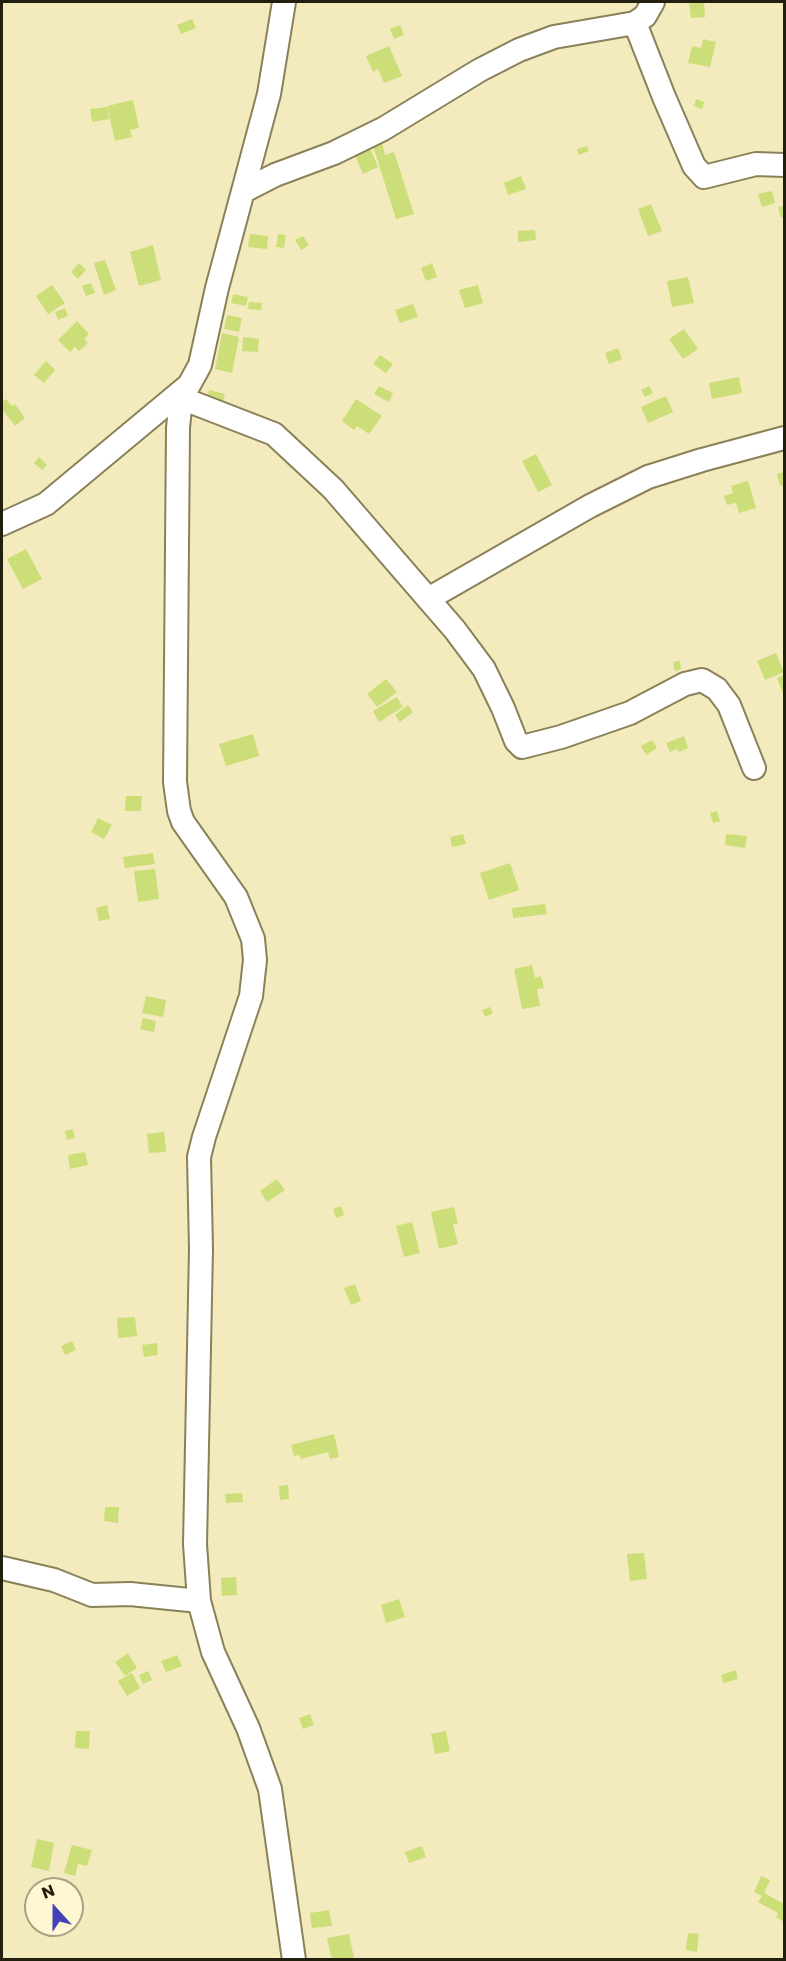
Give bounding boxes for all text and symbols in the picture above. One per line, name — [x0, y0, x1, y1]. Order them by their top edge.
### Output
north arrow — [24, 1877, 84, 1937]
text: N — [38, 1879, 58, 1904]

